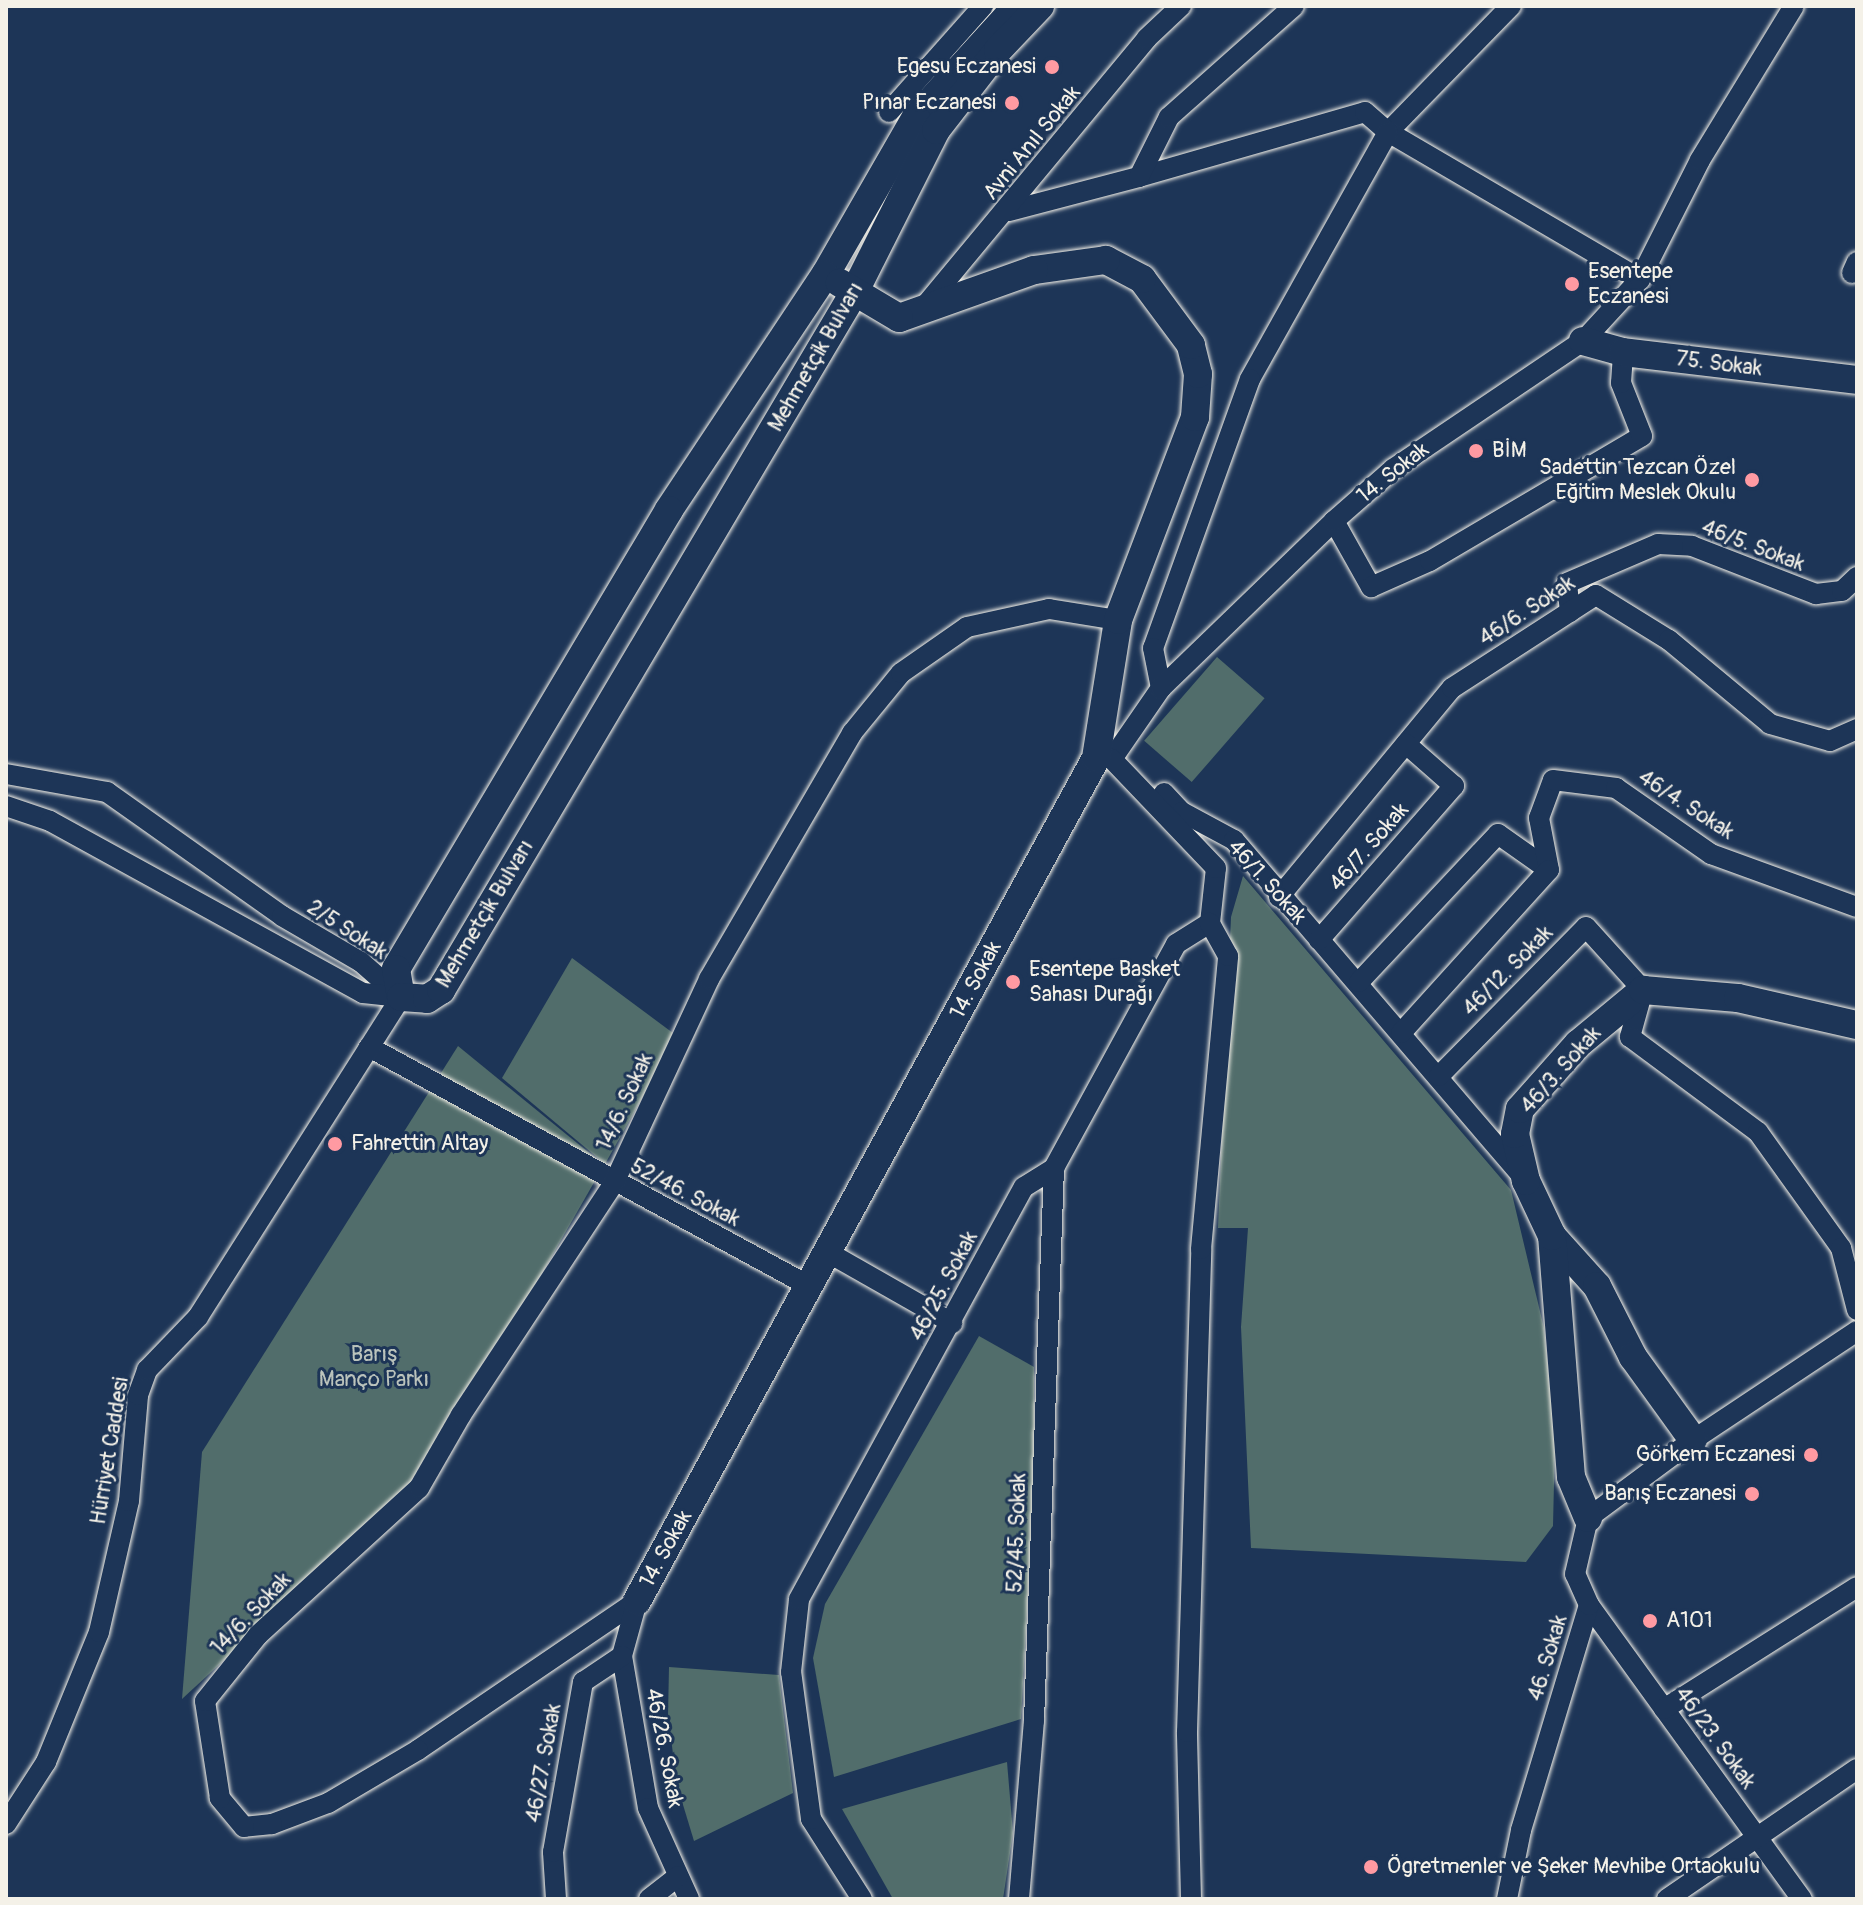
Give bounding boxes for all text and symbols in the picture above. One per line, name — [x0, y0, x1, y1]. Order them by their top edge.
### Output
place label: Egesu Eczanesi — [897, 54, 1036, 80]
marker: Egesu Eczanesi — [1043, 58, 1061, 76]
street label: Avni Anıl Sokak — [978, 80, 1086, 206]
place label: Pınar Eczanesi — [862, 90, 996, 116]
marker: Pınar Eczanesi — [1003, 94, 1021, 112]
place label: Esentepe Eczanesi — [1588, 258, 1673, 310]
marker: Esentepe Eczanesi — [1563, 275, 1581, 293]
street label: Mehmetçik Bulvarı — [763, 278, 869, 436]
street label: 75. Sokak — [1675, 346, 1763, 382]
street label: 14. Sokak — [1352, 437, 1434, 509]
place label: BİM — [1492, 438, 1526, 464]
marker: BİM — [1467, 442, 1485, 460]
place label: Sadettin Tezcan Özel Eğitim Meslek Okulu — [1539, 454, 1736, 506]
marker: Sadettin Tezcan Özel Eğitim Meslek Okulu — [1743, 471, 1761, 489]
street label: 46/5. Sokak — [1698, 514, 1808, 578]
street label: 46/6. Sokak — [1474, 570, 1580, 652]
street label: 46/4. Sokak — [1633, 764, 1739, 846]
street label: 46/7. Sokak — [1324, 798, 1414, 896]
street label: 46/1. Sokak — [1222, 834, 1312, 930]
street label: Mehmetçik Bulvarı — [430, 835, 540, 993]
street label: 2/5 Sokak — [302, 894, 392, 966]
street label: 46/12. Sokak — [1457, 920, 1559, 1022]
street label: 14. Sokak — [945, 937, 1007, 1023]
place label: Esentepe Basket Sahası Durağı — [1029, 956, 1180, 1008]
marker: Esentepe Basket Sahası Durağı — [1004, 973, 1022, 991]
street label: 46/3. Sokak — [1515, 1021, 1607, 1119]
street label: 14/6. Sokak — [591, 1049, 659, 1155]
place label: Fahrettin Altay — [351, 1131, 488, 1157]
marker: Fahrettin Altay — [326, 1135, 344, 1153]
street label: 52/46. Sokak — [626, 1153, 744, 1233]
street label: 46/25. Sokak — [904, 1227, 984, 1345]
park label: Barış Manço Parkı — [319, 1341, 429, 1392]
street label: Hürriyet Caddesi — [85, 1375, 135, 1527]
place label: Görkem Eczanesi — [1636, 1442, 1795, 1468]
marker: Görkem Eczanesi — [1802, 1446, 1820, 1464]
street label: 52/45. Sokak — [1002, 1473, 1032, 1593]
place label: Barış Eczanesi — [1604, 1481, 1736, 1507]
marker: Barış Eczanesi — [1743, 1485, 1761, 1503]
street label: 14. Sokak — [634, 1506, 698, 1592]
street label: 14/6. Sokak — [205, 1567, 297, 1661]
place label: A101 — [1666, 1608, 1713, 1634]
street label: 46. Sokak — [1522, 1612, 1574, 1704]
marker: A101 — [1641, 1612, 1659, 1630]
street label: 46/23. Sokak — [1669, 1682, 1761, 1794]
street label: 46/26. Sokak — [639, 1686, 689, 1810]
street label: 46/27. Sokak — [521, 1702, 567, 1824]
place label: Ögretmenler ve Şeker Mevhibe Ortaokulu — [1387, 1854, 1760, 1880]
marker: Ögretmenler ve Şeker Mevhibe Ortaokulu — [1362, 1858, 1380, 1876]

